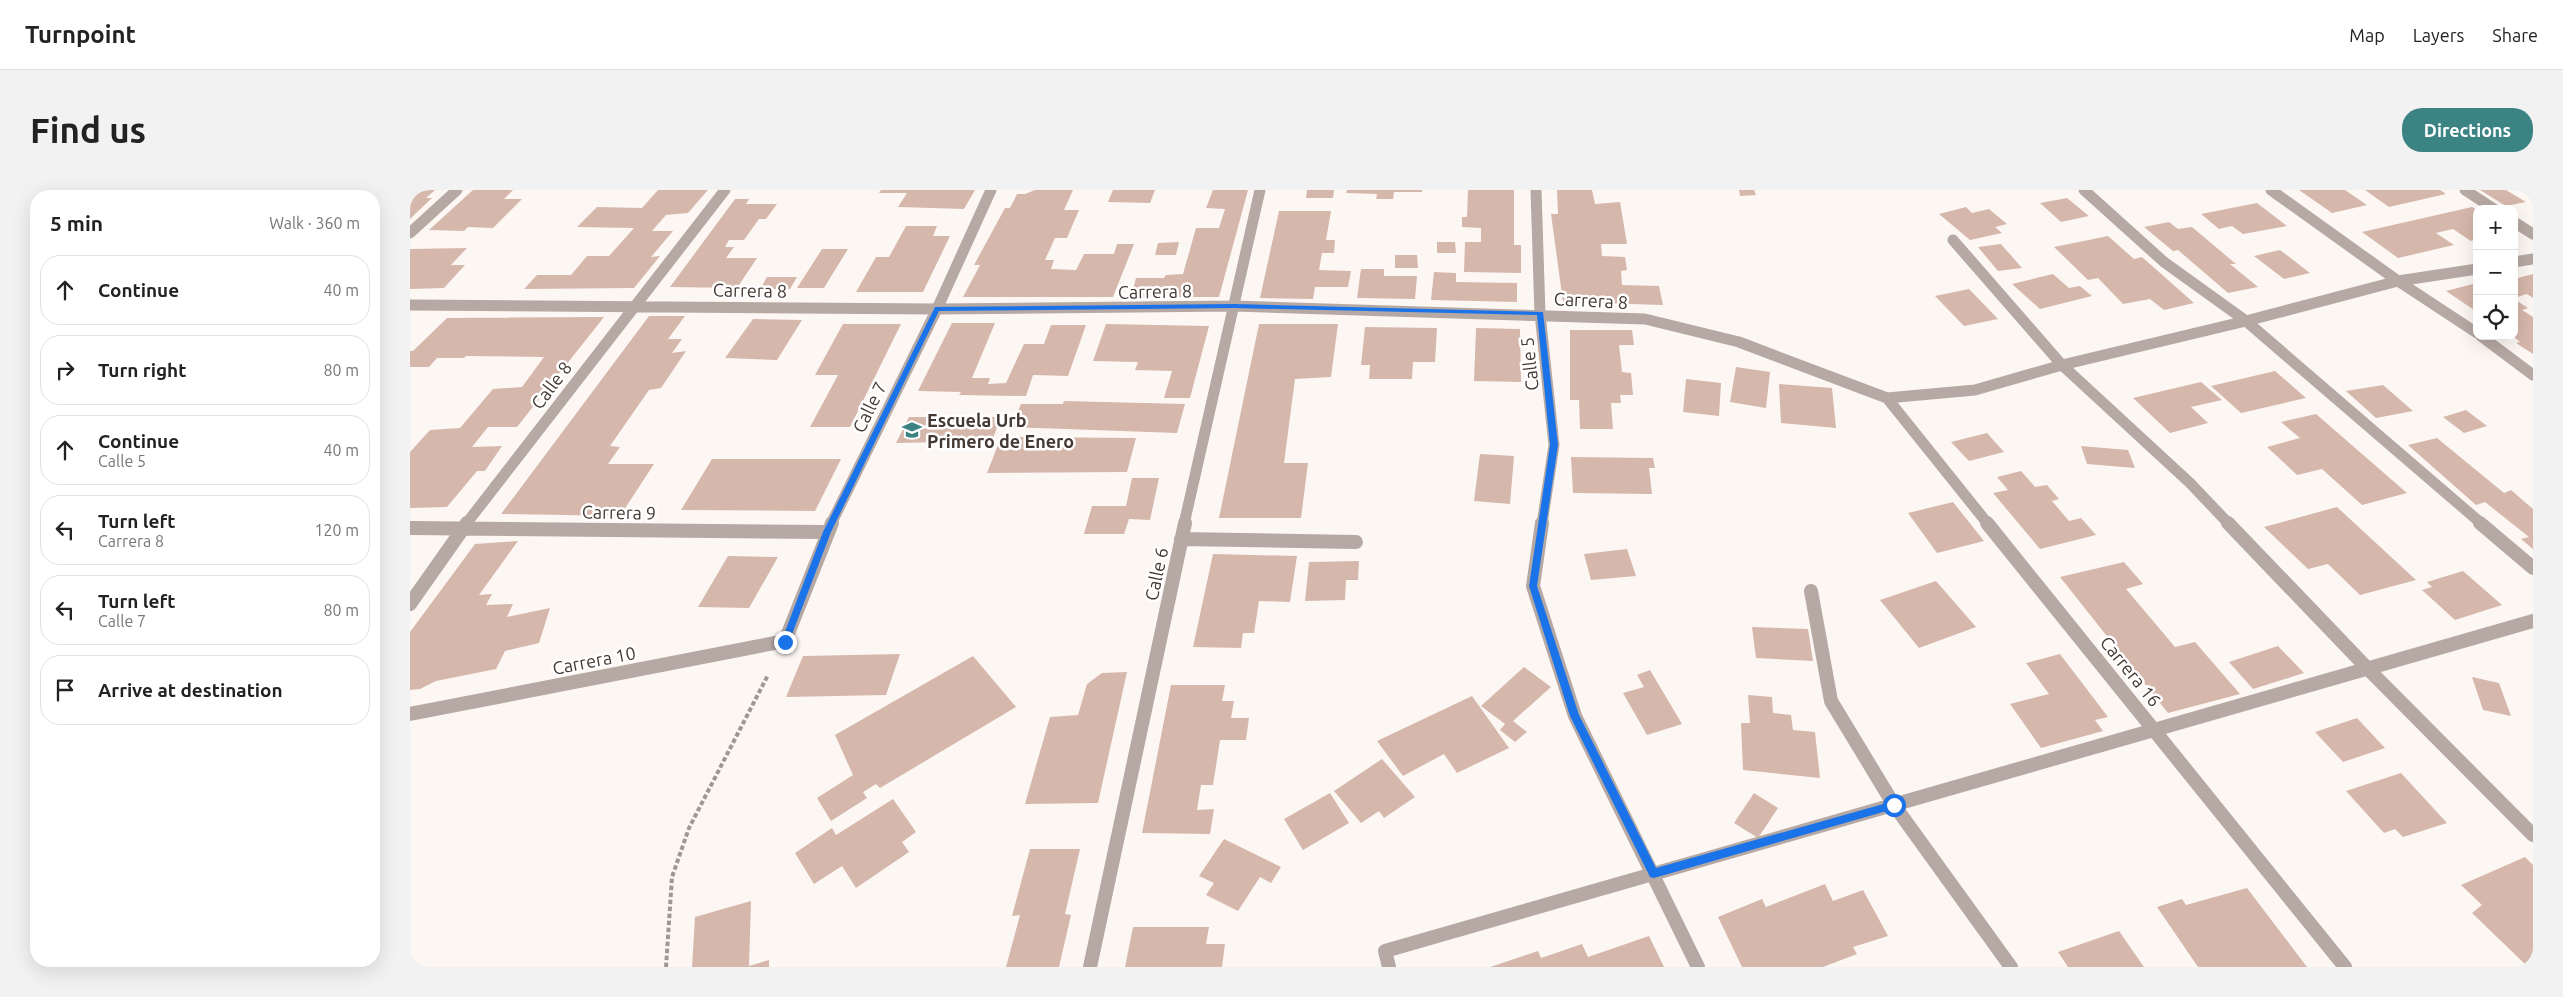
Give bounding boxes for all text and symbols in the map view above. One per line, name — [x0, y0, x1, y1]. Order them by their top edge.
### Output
text: Turnpoint — [25, 21, 136, 48]
text: Map — [2349, 25, 2385, 45]
text: Layers — [2413, 25, 2464, 45]
text: Share — [2492, 25, 2538, 45]
button: Directions — [2402, 108, 2533, 152]
text: Find us — [30, 110, 146, 150]
map controls — [2473, 205, 2518, 340]
button: + — [2473, 205, 2518, 250]
text: 5 min — [50, 211, 103, 235]
text: Walk · 360 m — [269, 214, 360, 232]
button: − — [2473, 250, 2518, 295]
icon: ahead — [51, 276, 79, 304]
text: Continue — [98, 279, 179, 301]
street label: Carrera 8 — [713, 279, 787, 301]
street label: Carrera 8 — [1118, 280, 1192, 302]
text: 40 m — [323, 281, 359, 299]
street label: Carrera 8 — [1553, 288, 1629, 312]
button: locate — [2473, 295, 2518, 340]
street label: Calle 5 — [1516, 336, 1542, 392]
icon: right — [51, 356, 79, 384]
street label: Calle 8 — [527, 357, 575, 413]
text: Turn right — [98, 359, 186, 381]
text: 80 m — [323, 361, 359, 379]
street label: Calle 7 — [848, 378, 890, 436]
place label: Escuela Urb Primero de Enero — [927, 410, 1074, 451]
school or university icon: Escuela Urb Primero de Enero — [901, 419, 923, 441]
text: Continue — [98, 430, 179, 452]
icon: ahead — [51, 436, 79, 464]
text: 40 m — [323, 441, 359, 459]
text: Calle 5 — [98, 452, 146, 470]
street label: Carrera 9 — [582, 501, 656, 523]
text: Turn left — [98, 510, 176, 532]
icon: left — [51, 516, 79, 544]
text: 120 m — [314, 521, 359, 539]
text: Carrera 8 — [98, 532, 164, 550]
street label: Calle 6 — [1141, 546, 1171, 602]
text: Turn left — [98, 590, 176, 612]
icon: left — [51, 596, 79, 624]
text: 80 m — [323, 601, 359, 619]
text: Calle 7 — [98, 612, 146, 630]
route end — [774, 631, 797, 654]
street label: Carrera 16 — [2097, 632, 2165, 710]
street label: Carrera 10 — [551, 642, 637, 678]
icon: arrive — [51, 676, 79, 704]
text: Arrive at destination — [98, 679, 283, 701]
route start — [1883, 794, 1906, 817]

